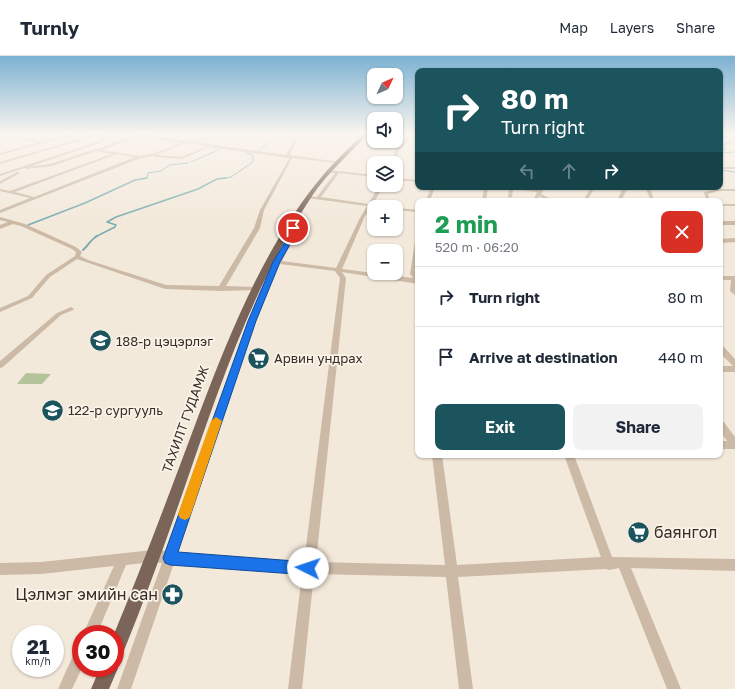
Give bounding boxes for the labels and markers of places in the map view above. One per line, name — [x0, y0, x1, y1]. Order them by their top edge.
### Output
pin — [276, 211, 310, 245]
school or university icon: 188-р цэцэрлэг — [88, 328, 114, 354]
place label: 188-р цэцэрлэг — [116, 333, 213, 349]
supermarket icon: Арвин ундрах — [245, 345, 271, 371]
place label: Арвин ундрах — [274, 350, 363, 366]
school or university icon: 122-р сургууль — [39, 397, 65, 423]
place label: 122-р сургууль — [68, 402, 163, 418]
supermarket icon: баянгол — [625, 519, 651, 545]
place label: баянгол — [654, 522, 717, 542]
pharmacy icon: Цэлмэг эмийн сан — [160, 581, 186, 607]
place label: Цэлмэг эмийн сан — [15, 584, 158, 604]

